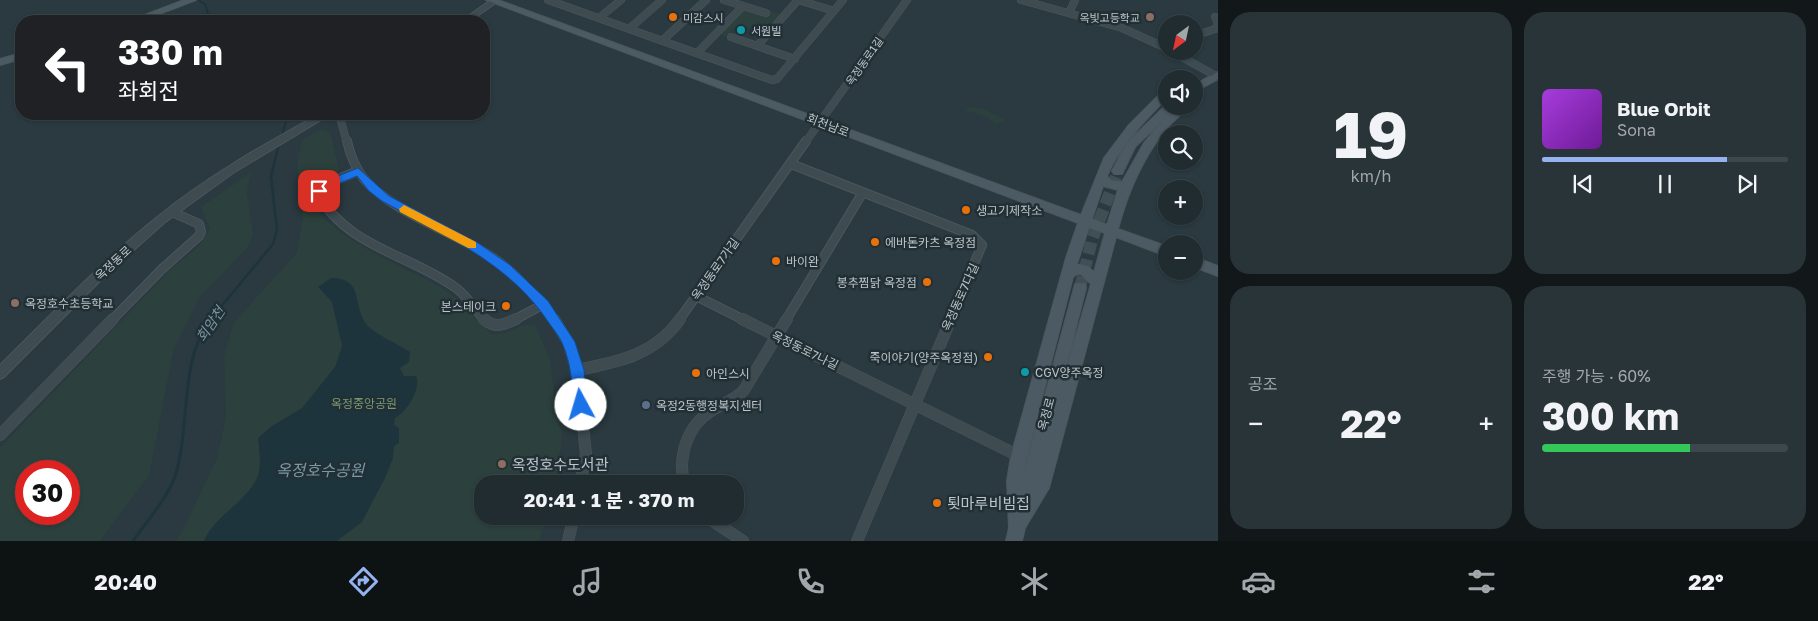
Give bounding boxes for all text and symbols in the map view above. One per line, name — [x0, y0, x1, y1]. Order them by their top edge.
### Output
marker: 미감스시 — [667, 11, 679, 23]
place label: 미감스시 — [683, 11, 723, 24]
place label: 옥빛고등학교 — [1079, 11, 1140, 24]
marker: 옥빛고등학교 — [1144, 11, 1156, 23]
north arrow — [1158, 15, 1202, 60]
map controls — [1158, 15, 1203, 280]
marker: 서원빌 — [735, 24, 747, 36]
place label: 서원빌 — [751, 24, 781, 37]
text: 330 m — [118, 31, 223, 73]
street label: 옥정동로1길 — [843, 34, 885, 88]
icon: left — [35, 35, 100, 100]
button: sound — [1158, 70, 1203, 115]
text: 좌회전 — [118, 77, 179, 104]
text: 19 — [1334, 94, 1408, 172]
text: Blue Orbit — [1617, 97, 1711, 120]
street label: 회천남로 — [805, 110, 851, 140]
text: Sona — [1617, 120, 1656, 140]
button: search — [1158, 125, 1203, 170]
text: km/h — [1351, 166, 1391, 186]
pin — [298, 170, 340, 212]
icon: previous — [1569, 170, 1597, 198]
icon: pause — [1651, 170, 1679, 198]
icon: next — [1733, 170, 1761, 198]
icon: arrive — [305, 177, 333, 205]
button: + — [1158, 180, 1203, 225]
place label: 생고기제작소 — [976, 203, 1042, 218]
marker: 생고기제작소 — [960, 204, 972, 216]
street label: 옥정동로7가길 — [688, 235, 742, 303]
place label: 에바돈카츠 옥정점 — [885, 235, 976, 250]
button: − — [1158, 235, 1203, 280]
marker: 에바돈카츠 옥정점 — [869, 236, 881, 248]
street label: 옥정동로 — [92, 242, 134, 284]
place label: 바이완 — [786, 254, 819, 269]
marker: 바이완 — [770, 255, 782, 267]
street label: 옥정동로7다길 — [938, 261, 982, 333]
place label: 봉추찜닭 옥정점 — [837, 275, 917, 290]
marker: 봉추찜닭 옥정점 — [921, 276, 933, 288]
place label: 옥정호수초등학교 — [25, 296, 113, 311]
marker: 옥정호수초등학교 — [9, 297, 21, 309]
place label: 본스테이크 — [441, 299, 496, 314]
marker: 본스테이크 — [500, 300, 512, 312]
water label: 회암천 — [192, 302, 228, 345]
street label: 옥정동로7나길 — [769, 327, 841, 373]
place label: 죽이야기(양주옥정점) — [870, 350, 978, 365]
marker: 죽이야기(양주옥정점) — [982, 351, 994, 363]
place label: CGV양주옥정 — [1035, 365, 1104, 380]
place label: 아인스시 — [706, 366, 750, 381]
marker: CGV양주옥정 — [1019, 366, 1031, 378]
text: 주행 가능 · 60% — [1542, 366, 1651, 386]
marker: 아인스시 — [690, 367, 702, 379]
text: 공조 — [1248, 374, 1277, 394]
position arrow — [554, 378, 606, 430]
text: 300 km — [1542, 393, 1679, 438]
park label: 옥정중앙공원 — [331, 396, 397, 411]
street label: 옥정로 — [1034, 396, 1058, 432]
place label: 옥정2동행정복지센터 — [656, 398, 762, 413]
marker: 옥정2동행정복지센터 — [640, 399, 652, 411]
text: 22° — [1340, 401, 1402, 446]
text: − — [1248, 407, 1263, 440]
text: + — [1479, 407, 1494, 440]
place label: 옥정호수도서관 — [512, 455, 609, 473]
marker: 옥정호수도서관 — [496, 458, 508, 470]
speed limit sign: 30 — [15, 460, 80, 525]
water label: 옥정호수공원 — [276, 460, 365, 480]
text: 20:41 · 1 분 · 370 m — [524, 488, 694, 511]
place label: 툇마루비빔집 — [947, 494, 1030, 512]
marker: 툇마루비빔집 — [931, 497, 943, 509]
icon: directions — [346, 564, 381, 599]
icon: music — [570, 564, 605, 599]
icon: phone — [793, 564, 828, 599]
icon: climate — [1017, 564, 1052, 599]
icon: car — [1241, 564, 1276, 599]
icon: filters — [1464, 564, 1499, 599]
text: 20:40 — [94, 568, 157, 595]
text: 22° — [1688, 568, 1724, 595]

